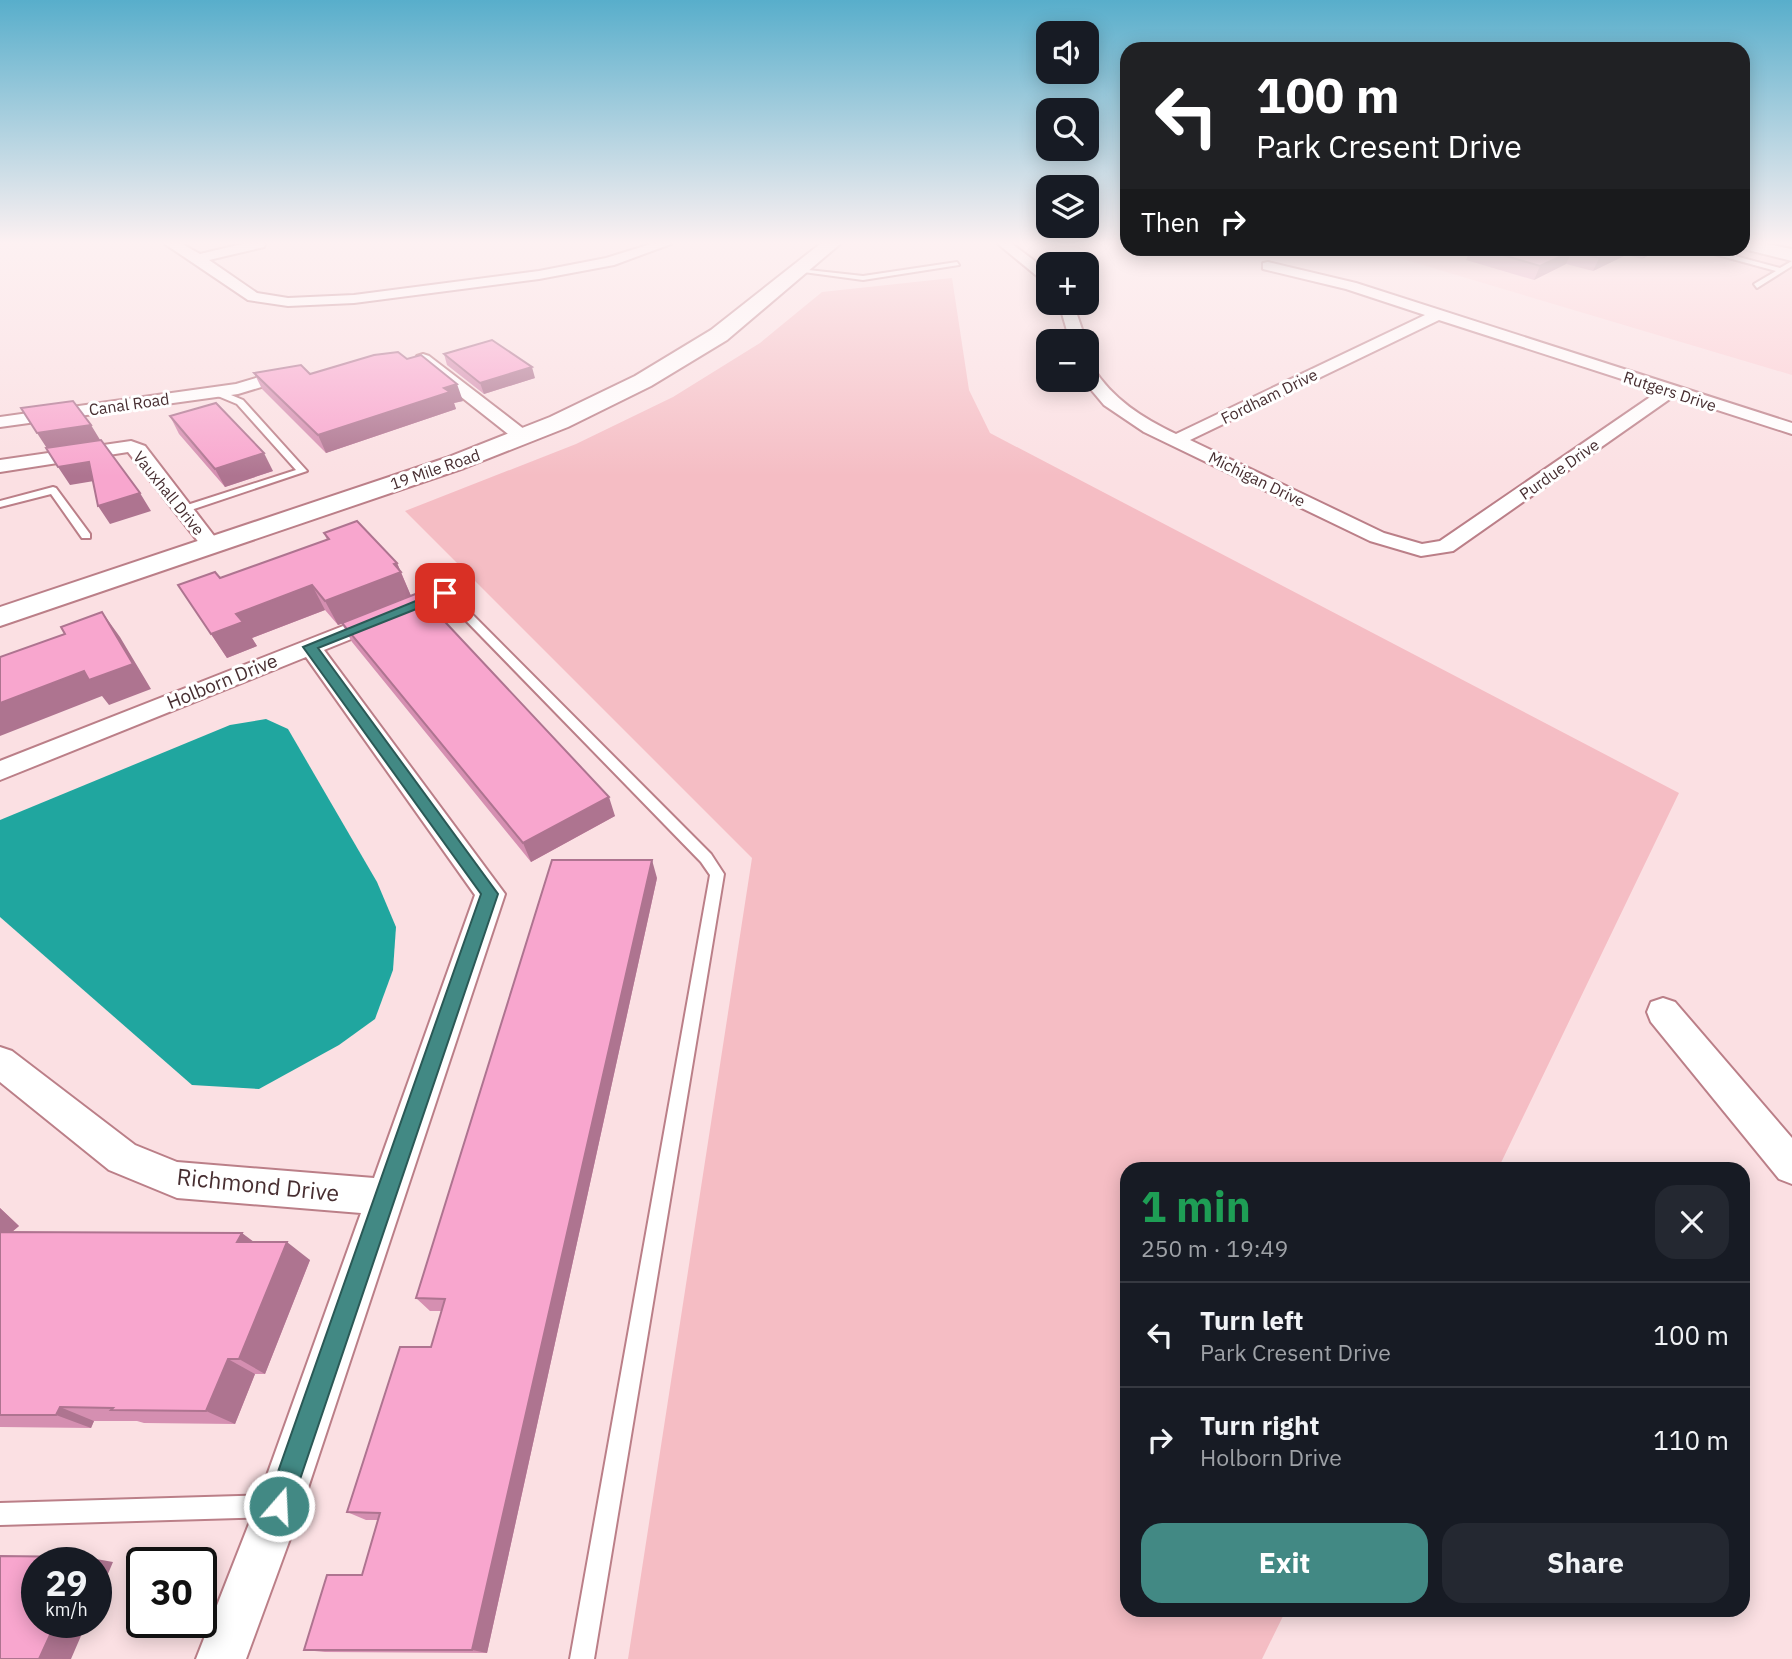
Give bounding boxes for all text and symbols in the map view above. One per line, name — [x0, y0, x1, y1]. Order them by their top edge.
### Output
map controls — [1036, 21, 1099, 392]
button: sound — [1036, 21, 1099, 84]
text: 100 m — [1256, 63, 1400, 126]
icon: left — [1141, 70, 1232, 161]
button: search — [1036, 98, 1099, 161]
text: Park Cresent Drive — [1256, 125, 1522, 167]
button: layers — [1036, 175, 1099, 238]
icon: right — [1214, 203, 1252, 241]
text: Then — [1141, 205, 1200, 239]
button: + — [1036, 252, 1099, 315]
button: − — [1036, 329, 1099, 392]
street label: Fordham Drive — [1217, 364, 1321, 428]
street label: Rutgers Drive — [1621, 367, 1719, 415]
street label: Canal Road — [87, 388, 171, 420]
street label: Purdue Drive — [1515, 434, 1603, 504]
street label: 19 Mile Road — [387, 444, 483, 494]
street label: Vauxhall Drive — [129, 447, 209, 539]
street label: Michigan Drive — [1205, 447, 1309, 511]
pin — [415, 563, 475, 623]
icon: arrive — [426, 574, 464, 612]
street label: Holborn Drive — [163, 648, 281, 714]
street label: Richmond Drive — [175, 1161, 341, 1207]
text: 1 min — [1141, 1179, 1251, 1234]
button: close — [1655, 1185, 1729, 1259]
text: 250 m · 19:49 — [1141, 1233, 1288, 1263]
text: Turn left — [1200, 1303, 1303, 1337]
icon: left — [1141, 1316, 1179, 1354]
text: 100 m — [1653, 1318, 1729, 1352]
text: Park Cresent Drive — [1200, 1337, 1391, 1367]
text: Turn right — [1200, 1408, 1319, 1442]
icon: right — [1141, 1421, 1179, 1459]
text: 110 m — [1653, 1423, 1729, 1457]
text: Holborn Drive — [1200, 1442, 1342, 1472]
position arrow — [242, 1469, 316, 1543]
button: Exit — [1141, 1523, 1428, 1603]
button: Share — [1442, 1523, 1729, 1603]
speed limit sign: 30 — [126, 1547, 217, 1638]
text: 29 — [45, 1560, 88, 1606]
text: km/h — [45, 1598, 88, 1621]

